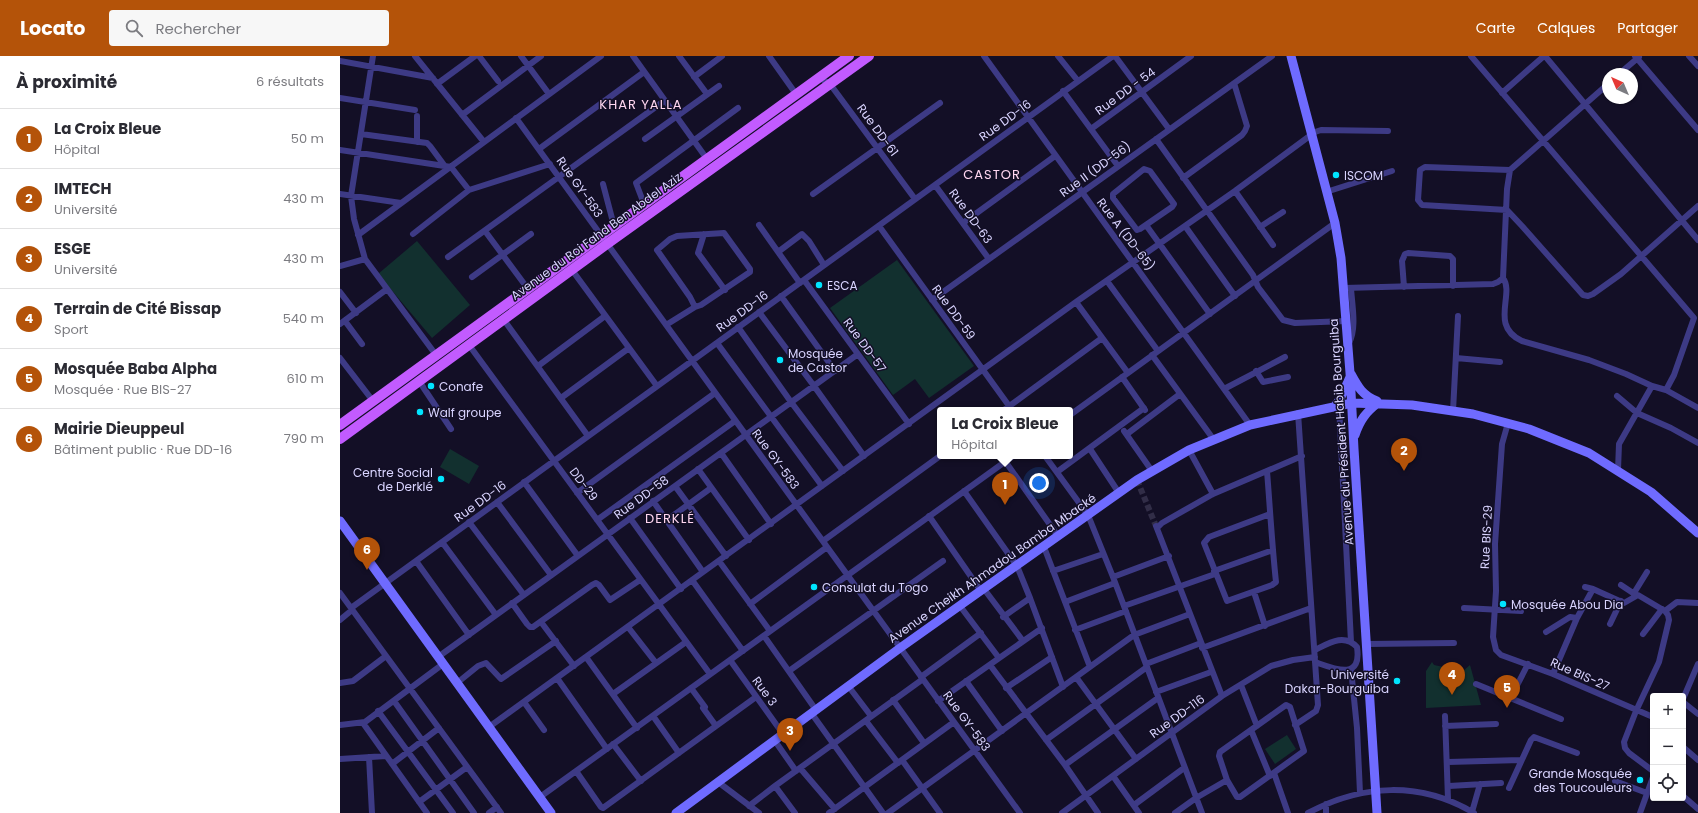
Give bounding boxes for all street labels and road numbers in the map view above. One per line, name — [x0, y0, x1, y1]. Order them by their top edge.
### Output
street label: Rue DD - 54 — [1091, 63, 1159, 119]
street label: Rue DD-16 — [975, 95, 1035, 145]
street label: Rue DD-61 — [853, 100, 903, 160]
street label: Rue II (DD-56) — [1056, 137, 1134, 201]
street label: Rue GY-583 — [553, 153, 607, 221]
street label: Avenue du Roi Fahd Ben Abdel Aziz — [507, 168, 685, 304]
street label: Rue DD-63 — [945, 185, 997, 247]
street label: Rue A (DD-65) — [1093, 194, 1159, 274]
street label: Rue DD-59 — [928, 281, 980, 343]
street label: Rue DD-16 — [712, 286, 772, 336]
street label: Rue DD-57 — [840, 314, 891, 376]
street label: Avenue du Président Habib Bourguiba — [1325, 318, 1357, 546]
street label: Rue GY-583 — [748, 425, 804, 493]
street label: DD-29 — [566, 464, 602, 504]
street label: Rue DD-58 — [610, 471, 672, 523]
street label: Rue DD-16 — [450, 476, 510, 526]
street label: Avenue Cheikh Ahmadou Bamba Mbacké — [885, 489, 1099, 647]
street label: Rue BIS-29 — [1476, 505, 1496, 569]
street label: Rue BIS-27 — [1548, 653, 1613, 695]
street label: Rue 3 — [749, 673, 781, 709]
street label: Rue GY-583 — [939, 687, 995, 755]
street label: Rue DD-116 — [1146, 690, 1208, 742]

